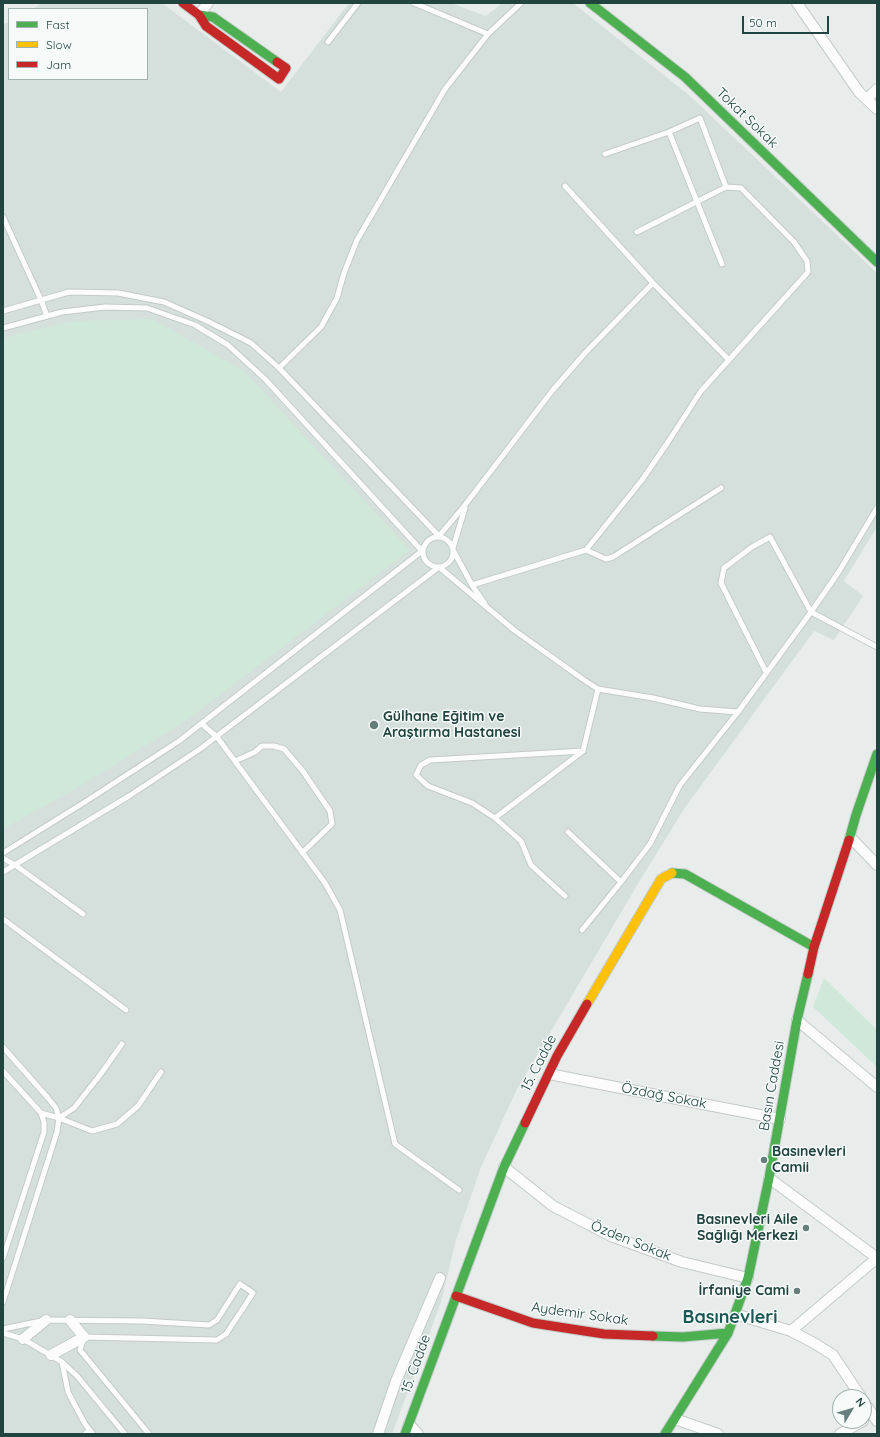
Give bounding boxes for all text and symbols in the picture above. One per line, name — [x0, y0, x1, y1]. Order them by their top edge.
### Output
legend — [8, 8, 148, 80]
scale bar — [744, 8, 831, 34]
text: 50 m — [749, 15, 777, 30]
text: Fast — [46, 17, 70, 32]
text: Slow — [46, 37, 72, 52]
text: Jam — [46, 57, 71, 72]
street label: Tokat Sokak — [713, 84, 781, 152]
place label: Gülhane Eğitim ve Araştırma Hastanesi — [383, 709, 521, 742]
marker: Gülhane Eğitim ve Araştırma Hastanesi — [368, 719, 380, 731]
street label: 15. Cadde — [518, 1032, 560, 1094]
street label: Basın Caddesi — [756, 1040, 788, 1132]
street label: Özdağ Sokak — [620, 1079, 708, 1113]
place label: Basınevleri Camii — [772, 1144, 846, 1176]
marker: Basınevleri Camii — [759, 1155, 769, 1165]
place label: Basınevleri Aile Sağlığı Merkezi — [696, 1212, 798, 1244]
street label: Özden Sokak — [588, 1217, 674, 1265]
marker: Basınevleri Aile Sağlığı Merkezi — [801, 1223, 811, 1233]
place label: İrfaniye Cami — [698, 1283, 789, 1299]
marker: İrfaniye Cami — [792, 1286, 802, 1296]
street label: Aydemir Sokak — [530, 1299, 630, 1329]
district label: Basınevleri — [683, 1307, 777, 1329]
street label: 15. Cadde — [398, 1332, 434, 1396]
north arrow — [832, 1389, 872, 1429]
text: N — [853, 1395, 869, 1410]

